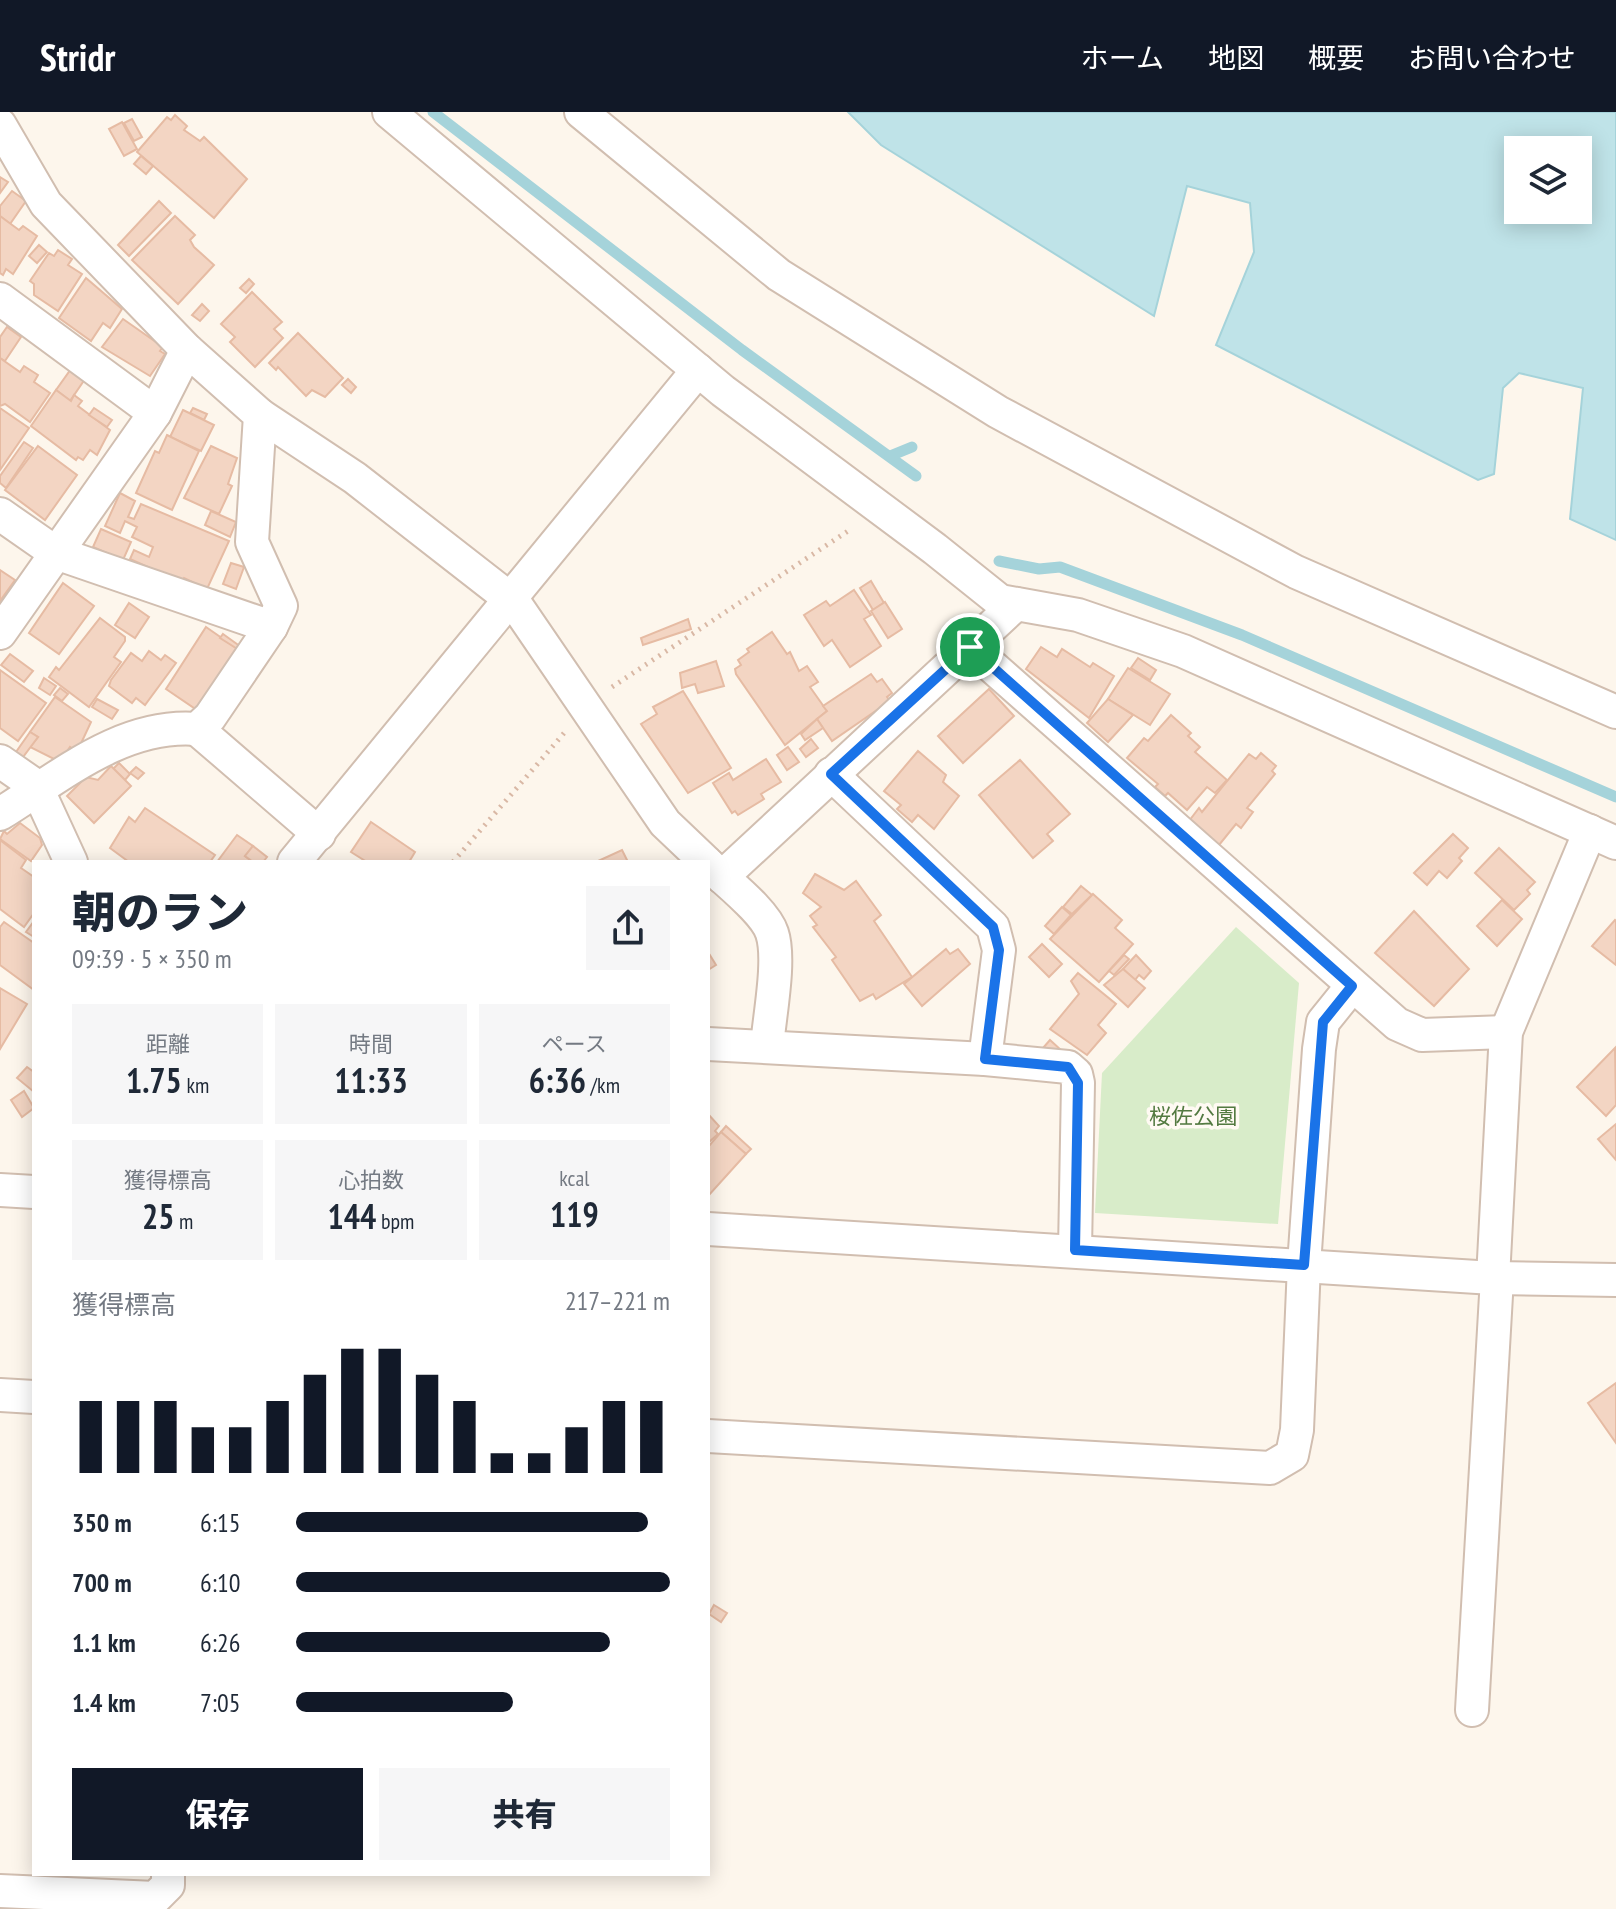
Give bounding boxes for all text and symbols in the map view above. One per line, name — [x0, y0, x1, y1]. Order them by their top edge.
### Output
text: Stridr — [40, 32, 115, 81]
text: ホーム — [1081, 39, 1164, 76]
text: 地図 — [1208, 39, 1264, 76]
text: 概要 — [1308, 39, 1364, 76]
text: お問い合わせ — [1408, 39, 1576, 76]
map controls — [1504, 136, 1592, 224]
button: layers — [1504, 136, 1592, 224]
pin — [936, 613, 1004, 681]
icon: arrive — [948, 625, 992, 669]
text: 朝のラン — [72, 883, 248, 940]
button: share — [586, 886, 670, 970]
text: 09:39 · 5 × 350 m — [72, 942, 232, 975]
text: 距離 — [146, 1030, 190, 1058]
text: 時間 — [349, 1030, 393, 1058]
text: ペース — [542, 1030, 607, 1058]
text: 1.75 — [126, 1058, 182, 1102]
text: 11:33 — [334, 1058, 408, 1102]
text: 6:36 — [529, 1058, 586, 1102]
text: km — [182, 1071, 209, 1099]
text: /km — [586, 1071, 620, 1099]
park label: 桜佐公園 — [1149, 1102, 1237, 1130]
text: kcal — [559, 1164, 589, 1192]
text: 獲得標高 — [124, 1166, 212, 1194]
text: 心拍数 — [338, 1166, 404, 1194]
text: 119 — [550, 1192, 599, 1236]
text: 25 — [142, 1194, 174, 1238]
text: 144 — [328, 1194, 376, 1238]
text: m — [174, 1207, 193, 1235]
text: bpm — [376, 1207, 414, 1235]
text: 217–221 m — [565, 1284, 670, 1317]
text: 獲得標高 — [72, 1288, 176, 1321]
text: 350 m — [72, 1506, 132, 1539]
text: 6:15 — [200, 1506, 240, 1539]
text: 700 m — [72, 1566, 132, 1599]
text: 6:10 — [200, 1566, 240, 1599]
text: 1.1 km — [72, 1626, 136, 1659]
text: 6:26 — [200, 1626, 240, 1659]
text: 1.4 km — [72, 1686, 136, 1719]
text: 7:05 — [200, 1686, 240, 1719]
button: 保存 — [72, 1768, 363, 1860]
button: 共有 — [379, 1768, 670, 1860]

